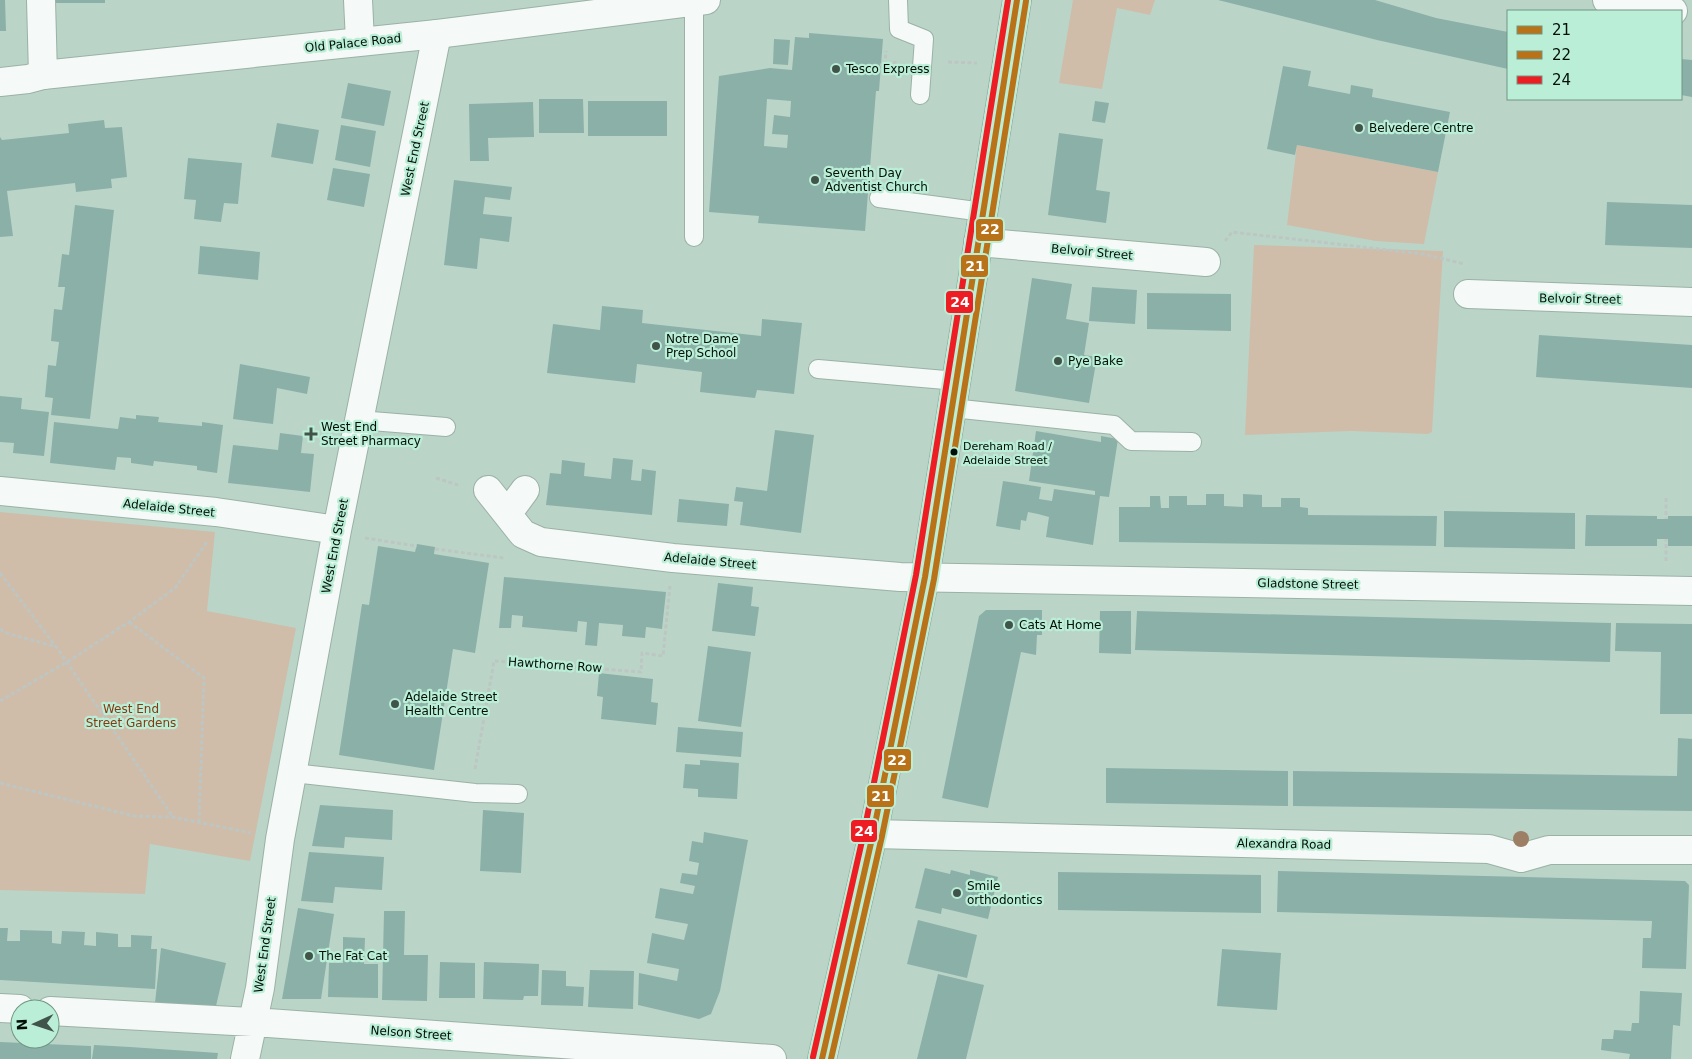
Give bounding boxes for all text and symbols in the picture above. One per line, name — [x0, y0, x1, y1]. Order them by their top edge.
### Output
legend — [1507, 10, 1682, 100]
text: 21 — [1552, 21, 1571, 39]
street label: Old Palace Road — [304, 31, 402, 55]
text: 22 — [1552, 46, 1571, 64]
place label: Tesco Express — [845, 62, 930, 76]
marker: Tesco Express — [830, 63, 842, 75]
text: 24 — [1552, 71, 1571, 89]
street label: West End Street — [398, 100, 432, 198]
place label: Belvedere Centre — [1369, 121, 1473, 135]
marker: Belvedere Centre — [1353, 122, 1365, 134]
place label: Seventh Day Adventist Church — [825, 166, 928, 194]
marker: Seventh Day Adventist Church — [809, 174, 821, 186]
line badge: 22 — [975, 218, 1004, 242]
text: 22 — [980, 221, 1000, 237]
street label: Belvoir Street — [1051, 241, 1134, 263]
line badge: 21 — [960, 254, 989, 278]
text: 21 — [965, 258, 985, 274]
line badge: 24 — [945, 290, 974, 314]
street label: Belvoir Street — [1539, 291, 1621, 307]
text: 24 — [950, 294, 970, 310]
place label: Notre Dame Prep School — [666, 332, 739, 360]
marker: Notre Dame Prep School — [650, 340, 662, 352]
place label: Pye Bake — [1068, 354, 1123, 368]
marker: Pye Bake — [1052, 355, 1064, 367]
place label: West End Street Pharmacy — [321, 420, 421, 448]
marker: West End Street Pharmacy — [305, 428, 317, 440]
place label: Dereham Road / Adelaide Street — [963, 440, 1052, 467]
marker: Dereham Road / Adelaide Street — [949, 447, 959, 457]
street label: Adelaide Street — [122, 496, 216, 520]
street label: West End Street — [319, 497, 351, 595]
street label: Adelaide Street — [663, 550, 757, 572]
street label: Gladstone Street — [1257, 576, 1359, 592]
place label: Cats At Home — [1019, 618, 1101, 632]
marker: Cats At Home — [1003, 619, 1015, 631]
street label: Hawthorne Row — [507, 655, 603, 675]
place label: Adelaide Street Health Centre — [405, 690, 498, 718]
marker: Adelaide Street Health Centre — [389, 698, 401, 710]
park label: West End Street Gardens — [86, 702, 176, 730]
line badge: 22 — [883, 748, 912, 772]
text: 22 — [887, 752, 907, 768]
line badge: 21 — [866, 784, 895, 808]
text: 21 — [871, 788, 891, 804]
line badge: 24 — [850, 819, 878, 843]
text: 24 — [854, 823, 874, 839]
street label: Alexandra Road — [1237, 836, 1331, 852]
place label: Smile orthodontics — [967, 879, 1042, 907]
marker: Smile orthodontics — [951, 887, 963, 899]
street label: West End Street — [251, 896, 279, 994]
place label: The Fat Cat — [318, 949, 388, 963]
marker: The Fat Cat — [303, 950, 315, 962]
north arrow — [10, 999, 60, 1049]
text: N — [14, 1018, 30, 1031]
street label: Nelson Street — [370, 1023, 452, 1043]

